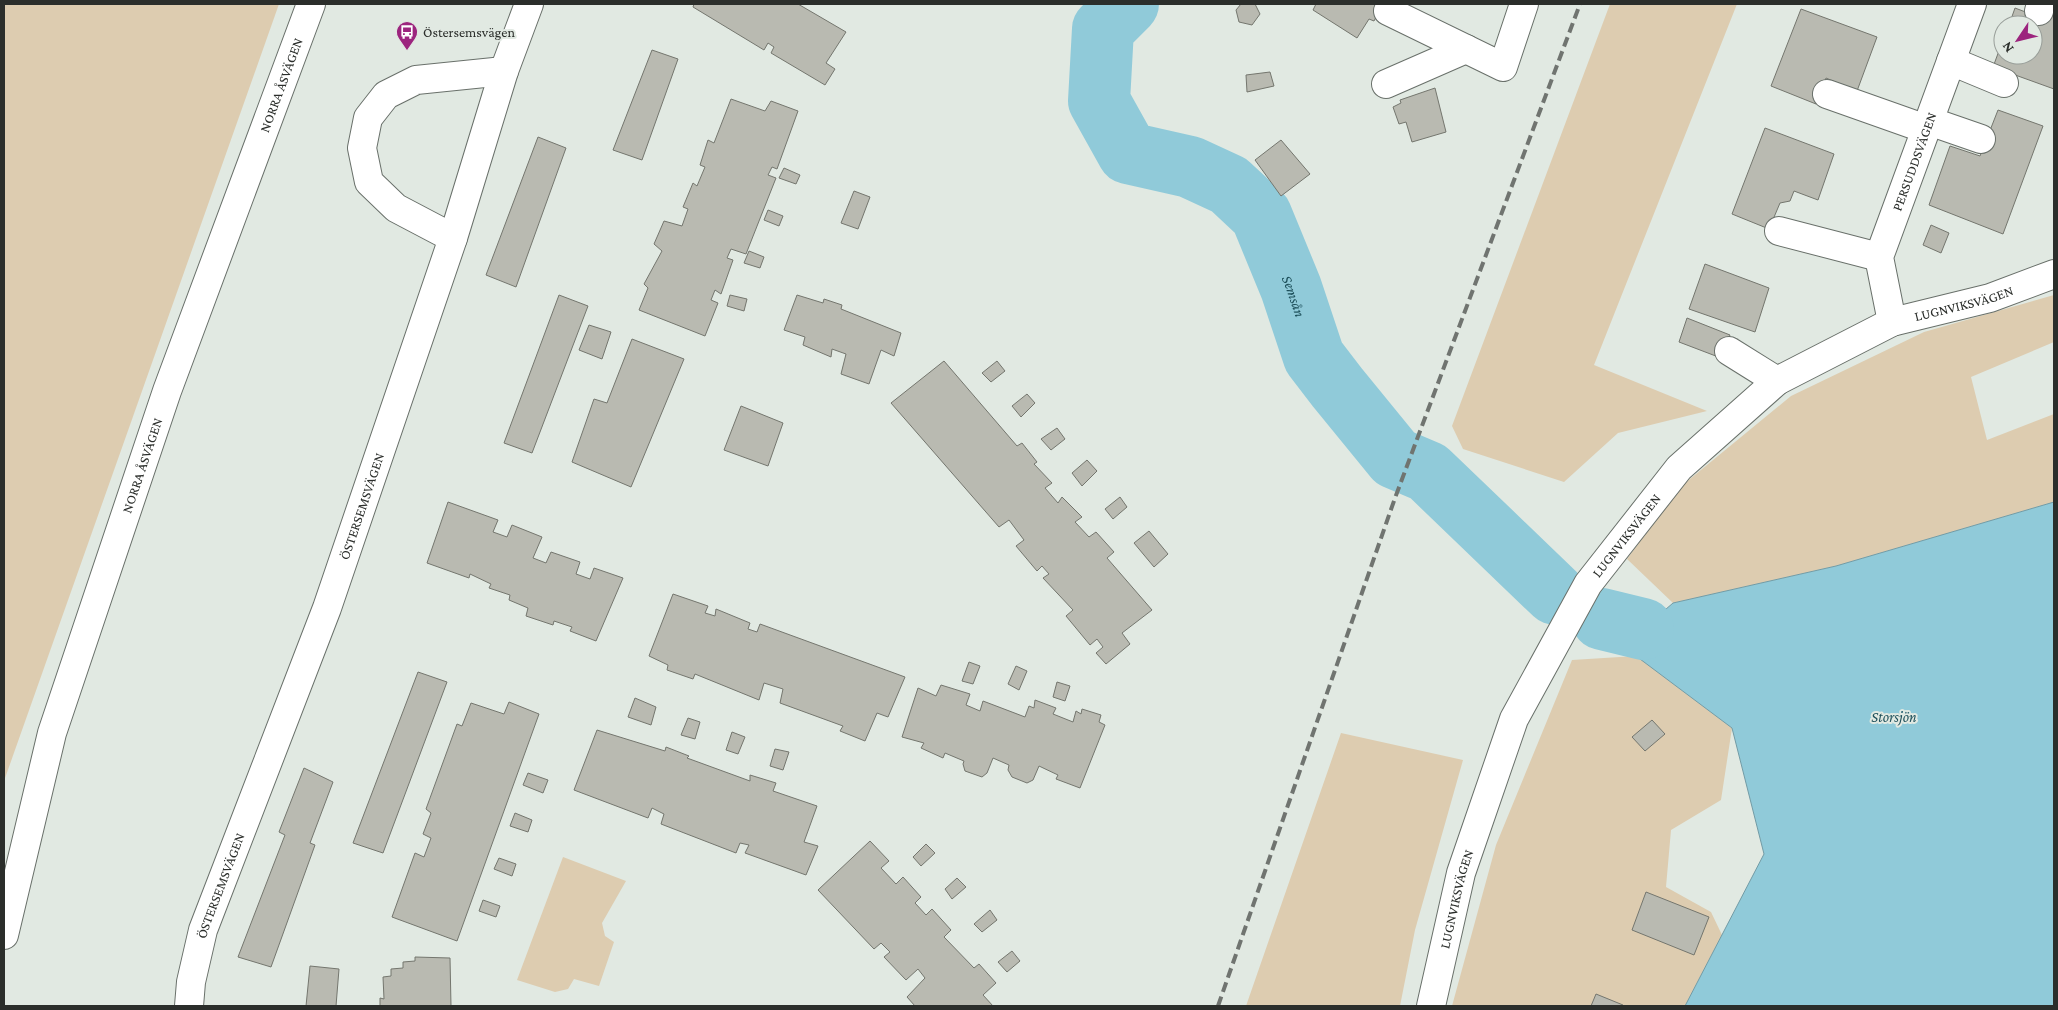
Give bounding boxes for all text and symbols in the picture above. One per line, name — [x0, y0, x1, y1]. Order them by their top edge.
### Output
north arrow — [1993, 15, 2043, 65]
bus stop icon: Östersemsvägen — [395, 20, 419, 51]
place label: Östersemsvägen — [423, 24, 515, 40]
street label: NORRA ÅSVÄGEN — [256, 35, 306, 134]
text: N — [1998, 39, 2017, 56]
street label: PERSUDDSVÄGEN — [1889, 110, 1940, 213]
water label: Semsån — [1279, 273, 1308, 320]
street label: LUGNVIKSVÄGEN — [1913, 282, 2015, 324]
street label: NORRA ÅSVÄGEN — [119, 416, 165, 515]
street label: ÖSTERSEMSVÄGEN — [336, 451, 387, 562]
street label: LUGNVIKSVÄGEN — [1588, 490, 1664, 580]
water label: Storsjön — [1871, 709, 1917, 726]
street label: ÖSTERSEMSVÄGEN — [193, 830, 248, 940]
street label: LUGNVIKSVÄGEN — [1436, 847, 1477, 950]

